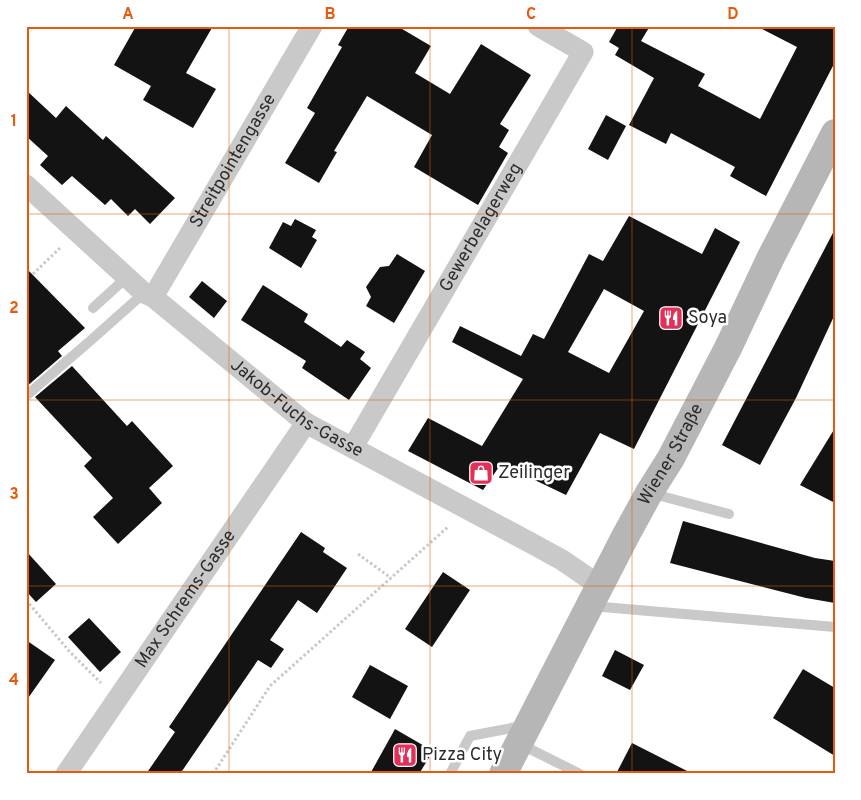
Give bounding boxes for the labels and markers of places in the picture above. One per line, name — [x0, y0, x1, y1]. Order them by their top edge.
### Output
restaurant icon: Soya — [658, 305, 684, 331]
place label: Soya — [688, 307, 727, 330]
shop icon: Zeilinger — [468, 460, 494, 486]
place label: Zeilinger — [498, 462, 570, 485]
restaurant icon: Pizza City — [392, 742, 418, 768]
place label: Pizza City — [422, 744, 502, 767]

